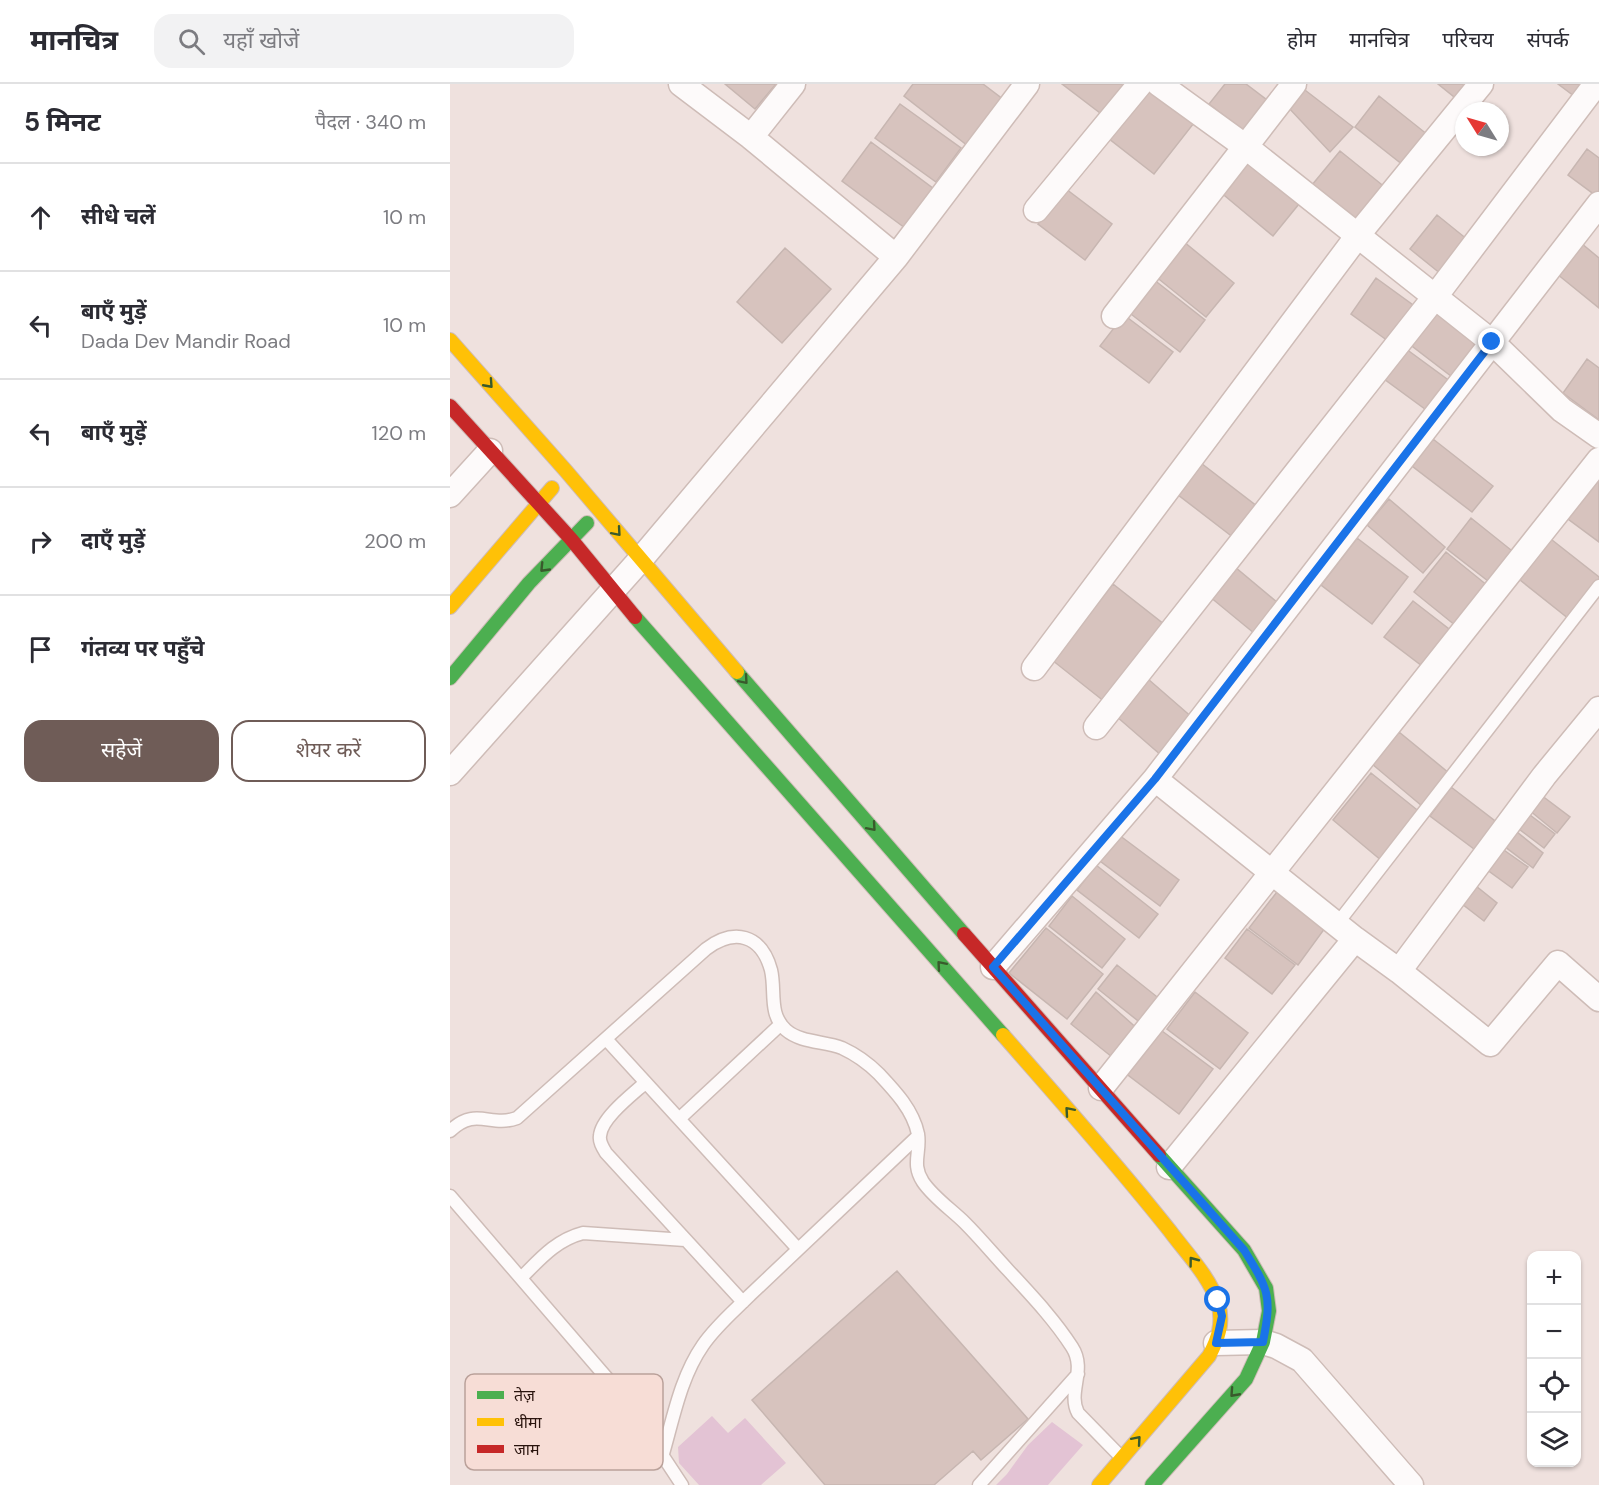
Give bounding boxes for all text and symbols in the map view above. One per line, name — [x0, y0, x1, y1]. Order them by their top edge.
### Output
search box — [154, 14, 574, 68]
text: मानचित्र — [30, 22, 118, 59]
icon: search — [175, 25, 208, 58]
text: यहाँ खोजें — [223, 26, 299, 55]
text: होम — [1287, 26, 1316, 54]
text: मानचित्र — [1349, 26, 1409, 54]
text: परिचय — [1442, 26, 1494, 54]
text: संपर्क — [1527, 26, 1569, 54]
north arrow — [1455, 102, 1509, 156]
text: 5 मिनट — [24, 105, 101, 139]
text: पैदल · 340 m — [315, 109, 426, 135]
icon: ahead — [24, 201, 57, 234]
text: सीधे चलें — [81, 202, 156, 231]
text: 10 m — [383, 204, 426, 230]
text: बाएँ मुड़ें — [81, 297, 147, 326]
icon: left — [24, 309, 57, 342]
text: 10 m — [383, 312, 426, 338]
text: Dada Dev Mandir Road — [81, 328, 291, 354]
route end — [1478, 328, 1504, 354]
one-way arrow — [482, 377, 493, 388]
icon: left — [24, 417, 57, 450]
text: बाएँ मुड़ें — [81, 418, 147, 447]
text: 120 m — [372, 420, 426, 446]
icon: right — [24, 525, 57, 558]
one-way arrow — [610, 525, 621, 536]
text: दाएँ मुड़ें — [81, 526, 145, 555]
text: 200 m — [364, 528, 426, 554]
one-way arrow — [540, 561, 551, 572]
icon: arrive — [24, 633, 57, 666]
text: गंतव्य पर पहुँचे — [81, 634, 204, 663]
one-way arrow — [737, 673, 748, 684]
button: सहेजें — [24, 720, 219, 782]
button: शेयर करें — [231, 720, 426, 782]
one-way arrow — [865, 820, 876, 831]
one-way arrow — [937, 961, 948, 972]
one-way arrow — [1065, 1108, 1076, 1118]
map controls — [1527, 1251, 1581, 1467]
button: + — [1527, 1251, 1581, 1305]
one-way arrow — [1190, 1257, 1201, 1268]
route start — [1204, 1286, 1230, 1312]
button: − — [1527, 1305, 1581, 1359]
button: locate — [1527, 1359, 1581, 1413]
legend — [465, 1374, 663, 1470]
text: तेज़ — [514, 1385, 536, 1406]
one-way arrow — [1230, 1386, 1241, 1396]
text: धीमा — [514, 1412, 543, 1433]
button: layers — [1527, 1413, 1581, 1467]
one-way arrow — [1129, 1436, 1140, 1447]
text: जाम — [514, 1439, 540, 1460]

